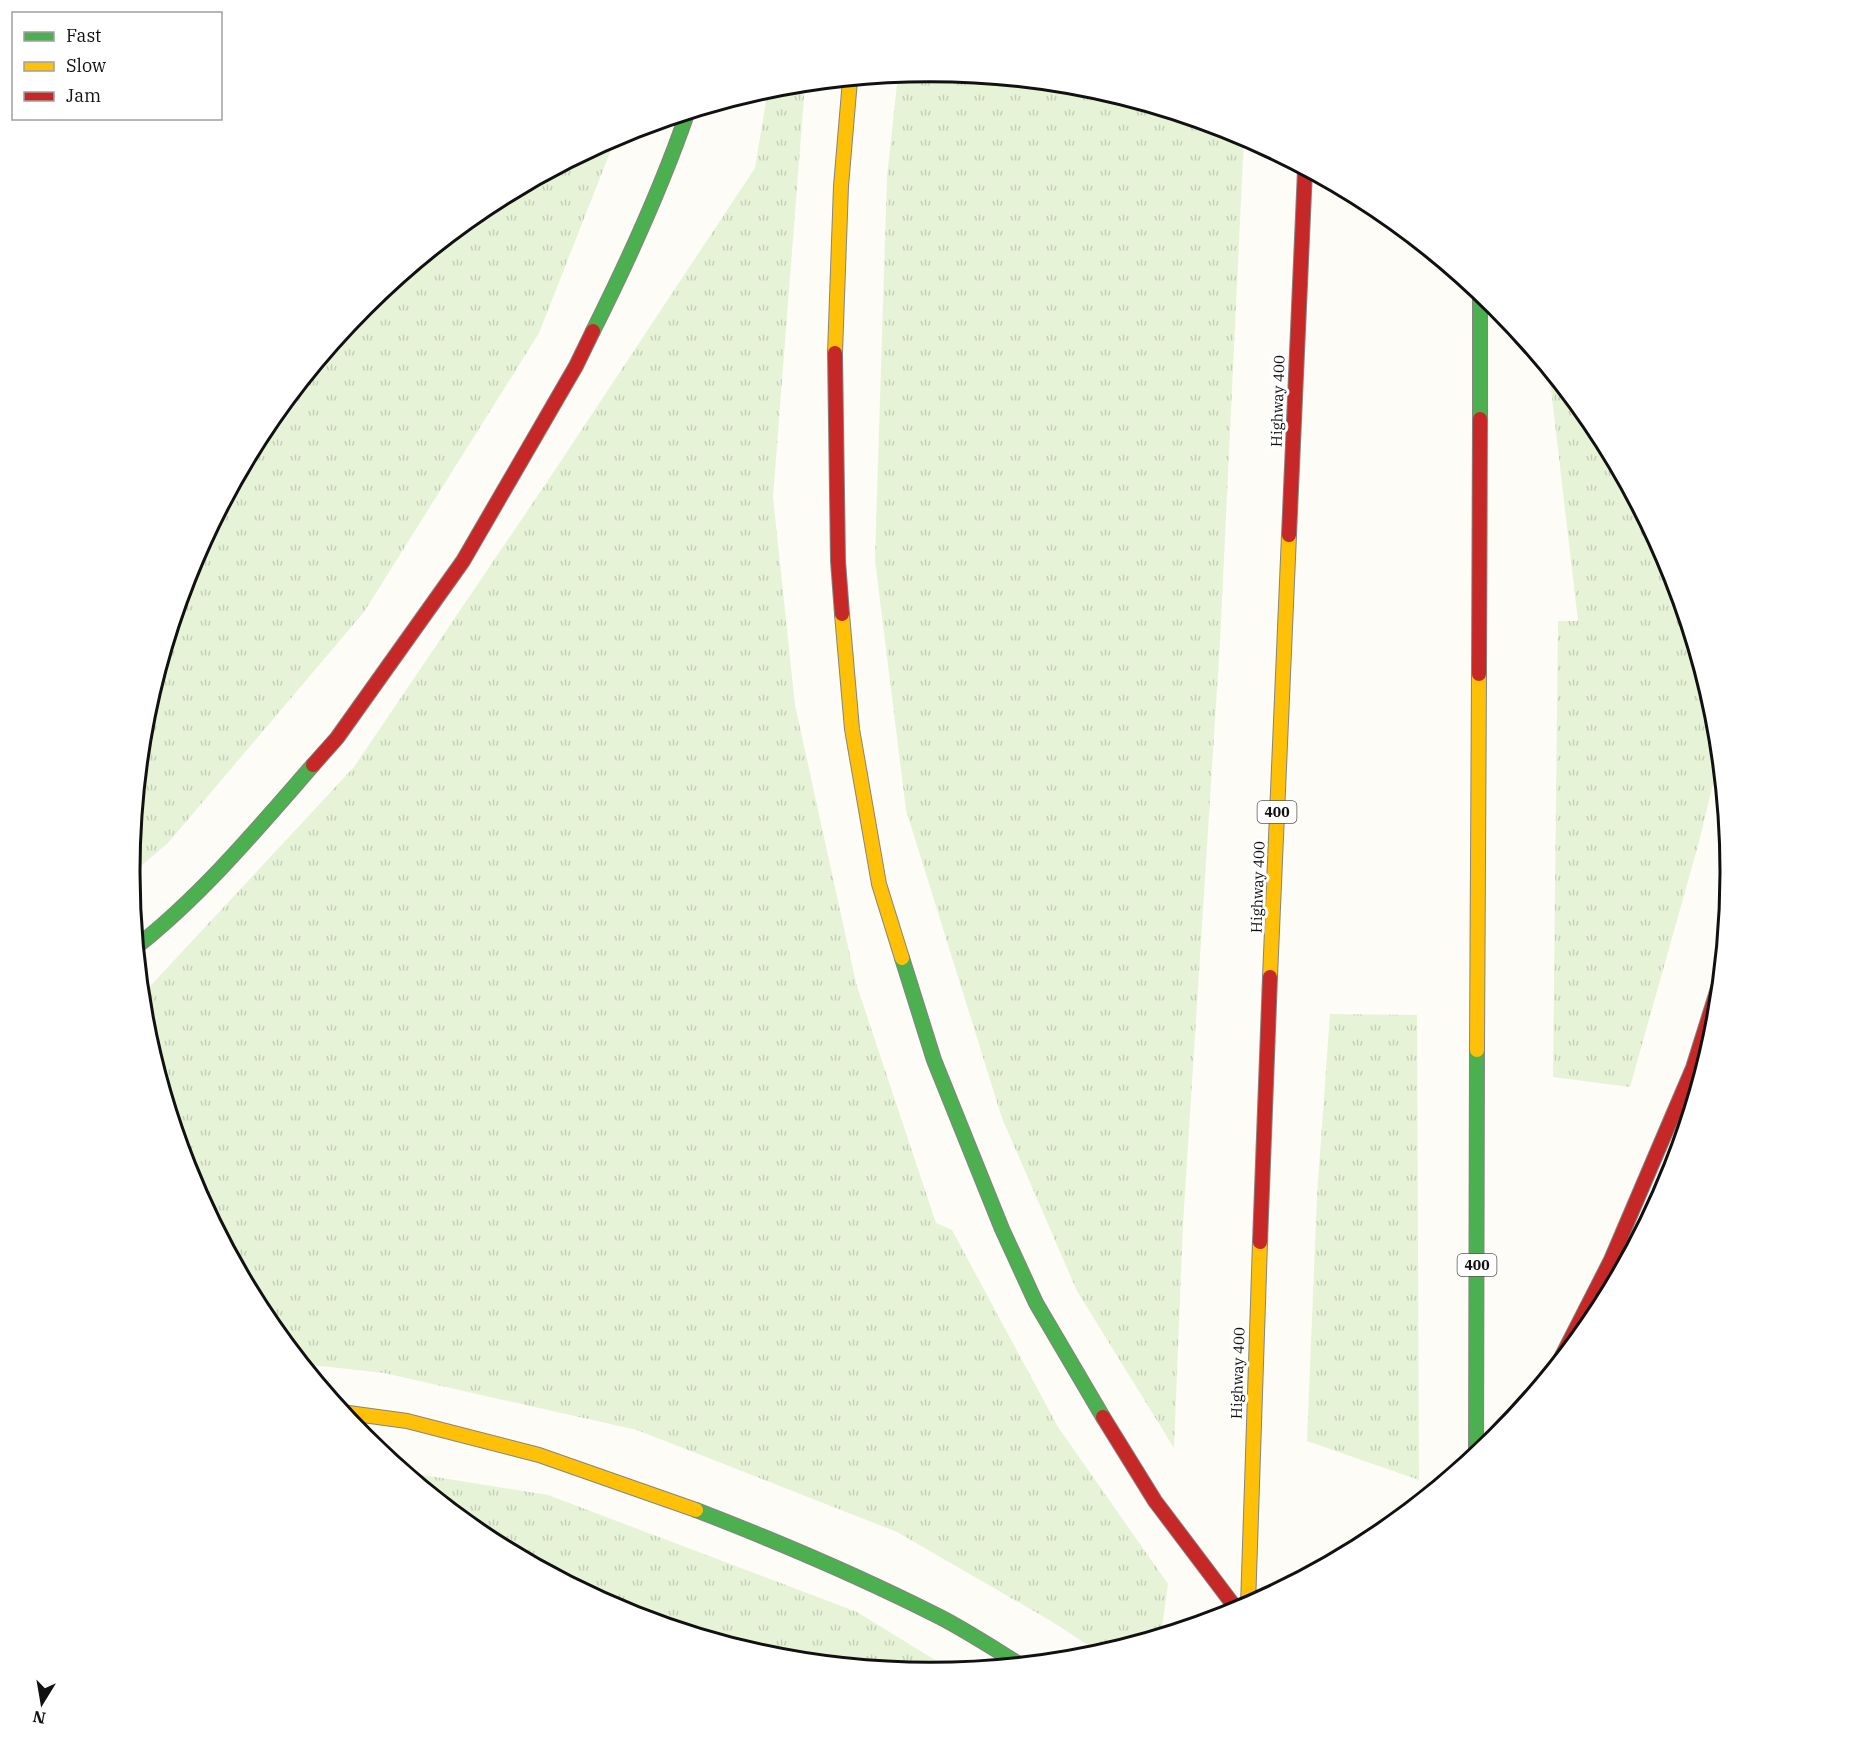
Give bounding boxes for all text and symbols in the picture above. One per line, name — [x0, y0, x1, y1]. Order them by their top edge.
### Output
legend — [12, 12, 222, 120]
text: Fast — [66, 24, 101, 47]
text: Slow — [66, 54, 106, 77]
text: Jam — [66, 84, 101, 107]
street label: Highway 400 — [1266, 355, 1289, 447]
road number: 400 — [1258, 801, 1296, 823]
street label: Highway 400 — [1246, 841, 1269, 933]
road number: 400 — [1458, 1254, 1496, 1276]
street label: Highway 400 — [1226, 1327, 1249, 1419]
north arrow — [12, 1673, 72, 1733]
text: N — [31, 1707, 47, 1729]

